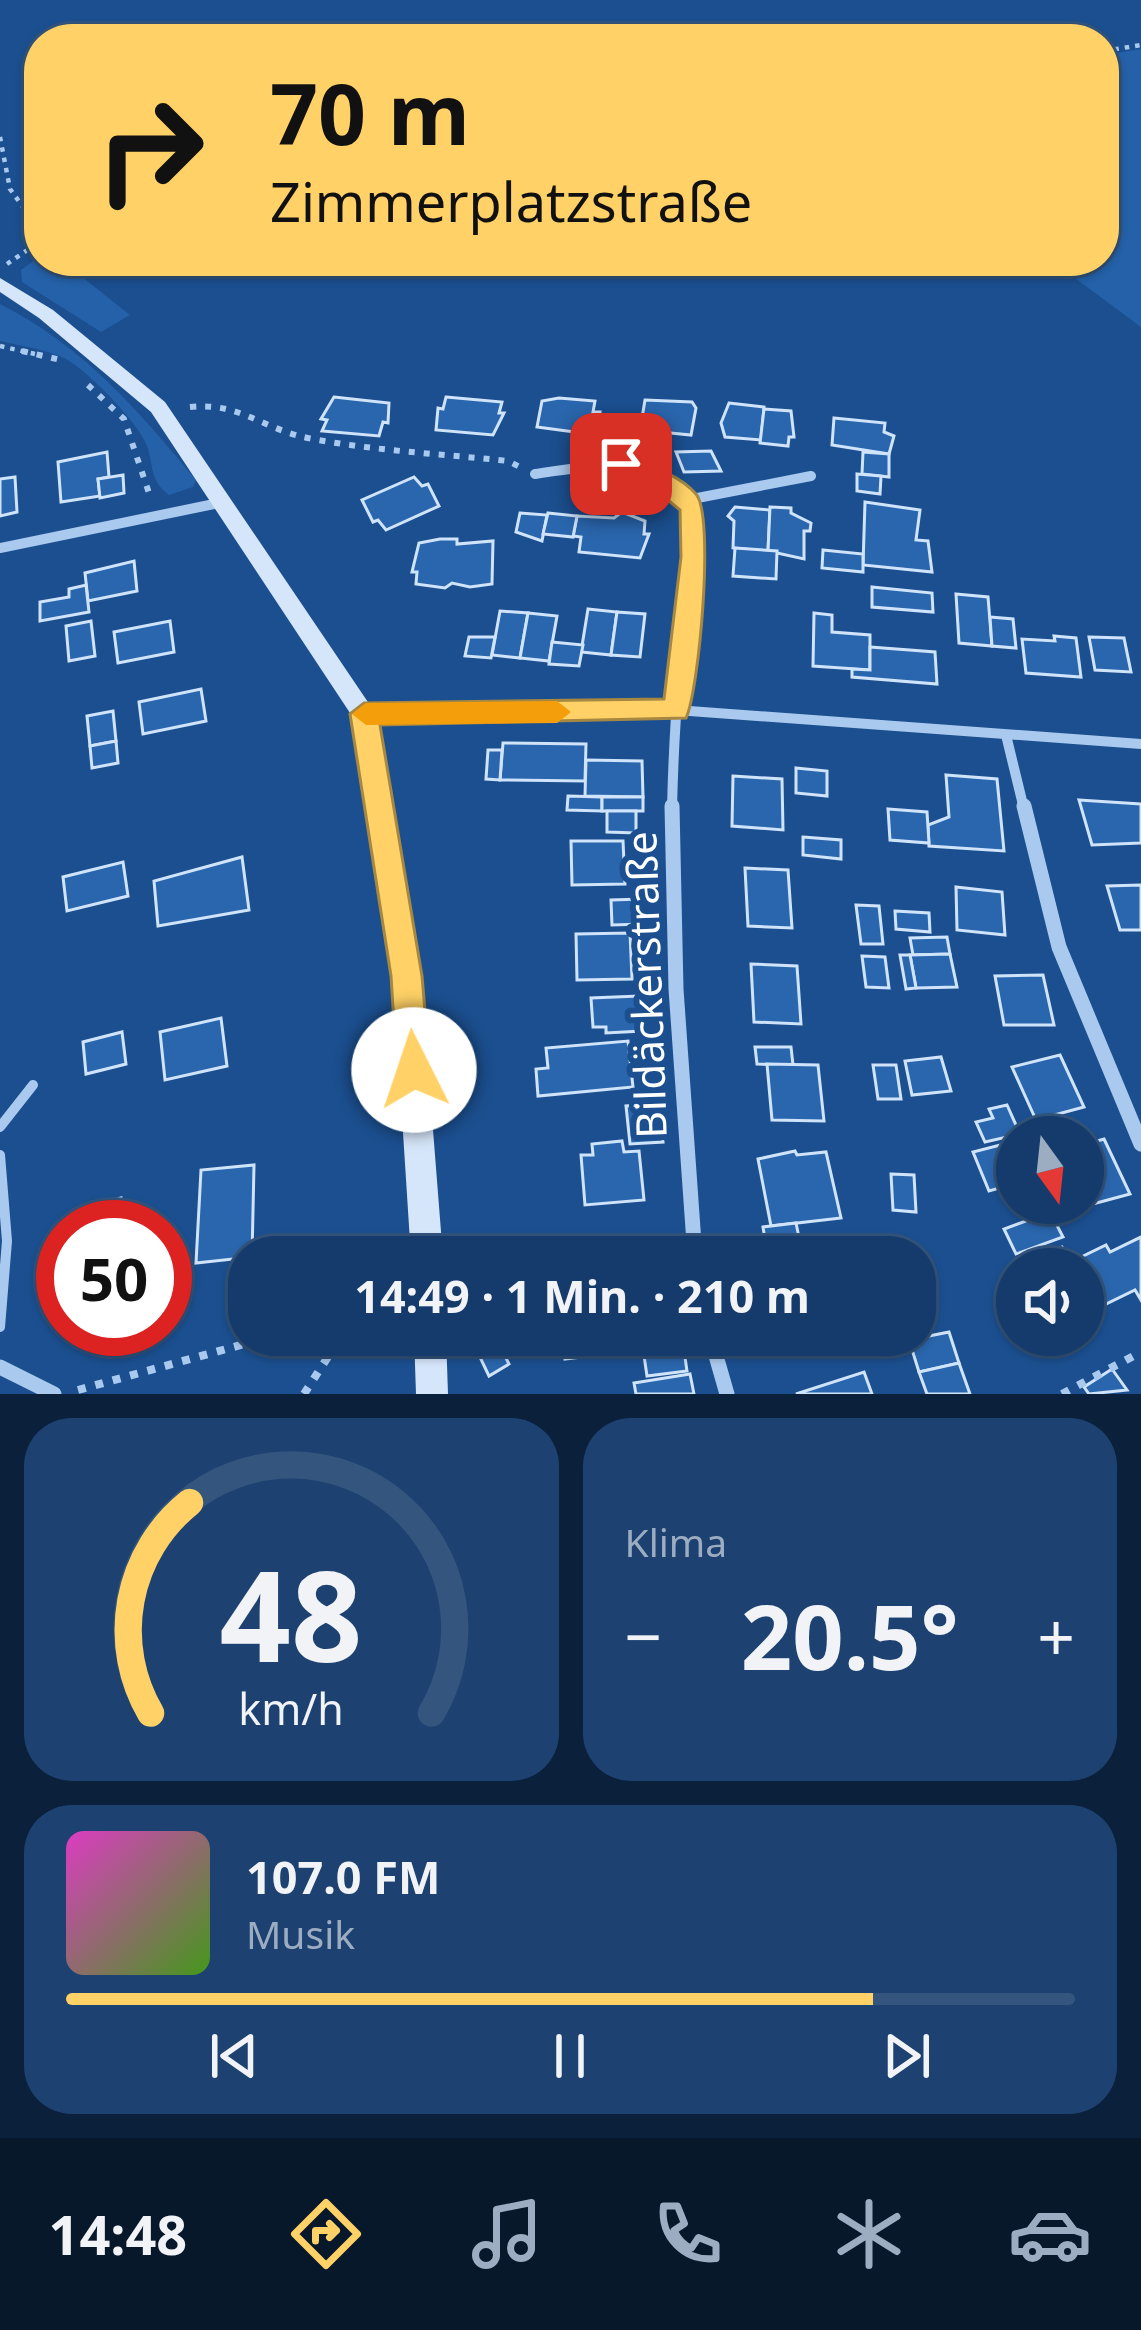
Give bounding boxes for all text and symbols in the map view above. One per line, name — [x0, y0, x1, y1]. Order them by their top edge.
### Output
text: 70 m — [270, 55, 470, 170]
icon: right — [72, 72, 228, 228]
text: Zimmerplatzstraße — [270, 164, 752, 238]
pin — [570, 413, 672, 515]
icon: arrive — [588, 431, 654, 497]
street label: Bildäckerstraße — [611, 830, 679, 1140]
position arrow — [351, 1007, 477, 1133]
north arrow — [996, 1116, 1104, 1224]
map controls — [996, 1116, 1104, 1356]
speed limit sign: 50 — [36, 1200, 192, 1356]
button: sound — [996, 1248, 1104, 1356]
text: 14:49 · 1 Min. · 210 m — [354, 1265, 810, 1326]
text: Klima — [625, 1515, 727, 1568]
text: 48 — [220, 1529, 363, 1699]
text: 20.5° — [741, 1574, 959, 1696]
text: − — [625, 1590, 662, 1680]
text: + — [1037, 1590, 1075, 1680]
text: km/h — [239, 1678, 344, 1737]
text: 107.0 FM — [246, 1846, 440, 1907]
text: Musik — [246, 1907, 355, 1960]
icon: previous — [201, 2023, 267, 2089]
icon: pause — [537, 2023, 603, 2089]
icon: next — [874, 2023, 940, 2089]
icon: directions — [284, 2192, 368, 2276]
icon: music — [465, 2192, 549, 2276]
icon: phone — [646, 2192, 730, 2276]
icon: climate — [827, 2192, 911, 2276]
icon: car — [1008, 2192, 1092, 2276]
text: 14:48 — [49, 2197, 187, 2271]

